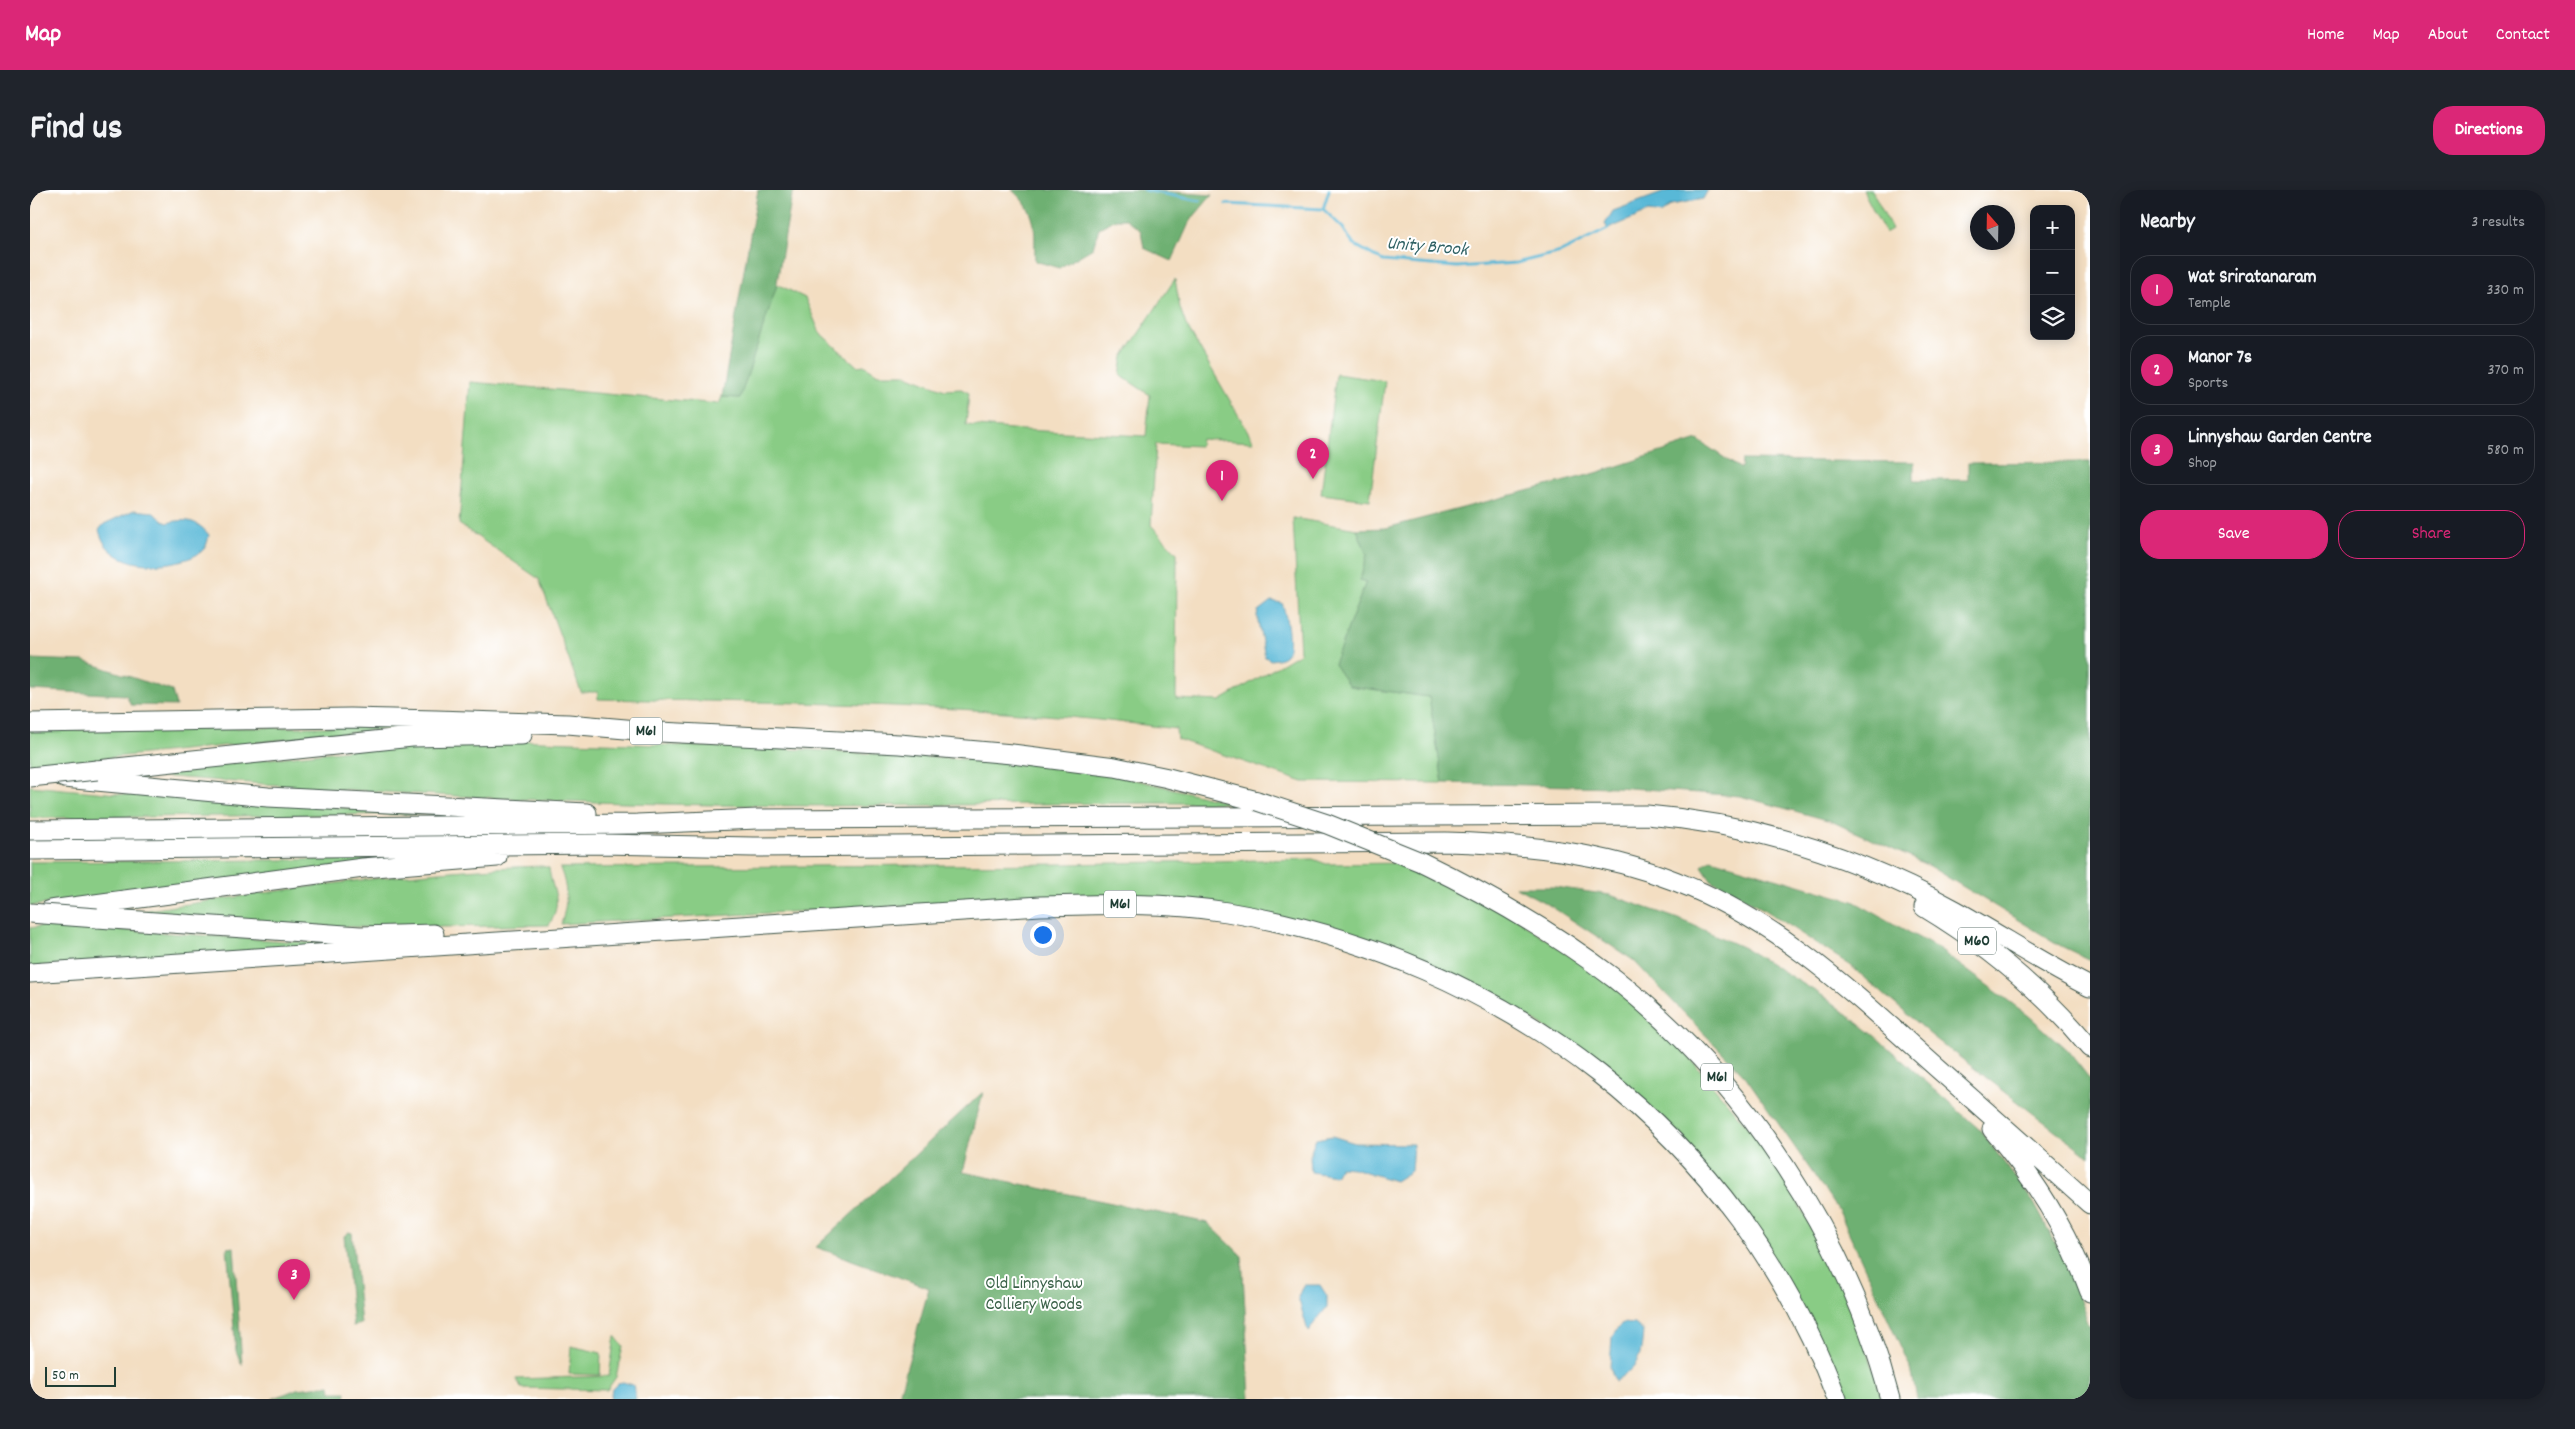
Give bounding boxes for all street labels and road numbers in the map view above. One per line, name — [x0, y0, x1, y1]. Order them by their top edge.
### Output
road number: M61 — [630, 718, 662, 744]
road number: M61 — [1104, 891, 1136, 918]
road number: M60 — [1958, 928, 1996, 954]
road number: M61 — [1701, 1064, 1733, 1090]

